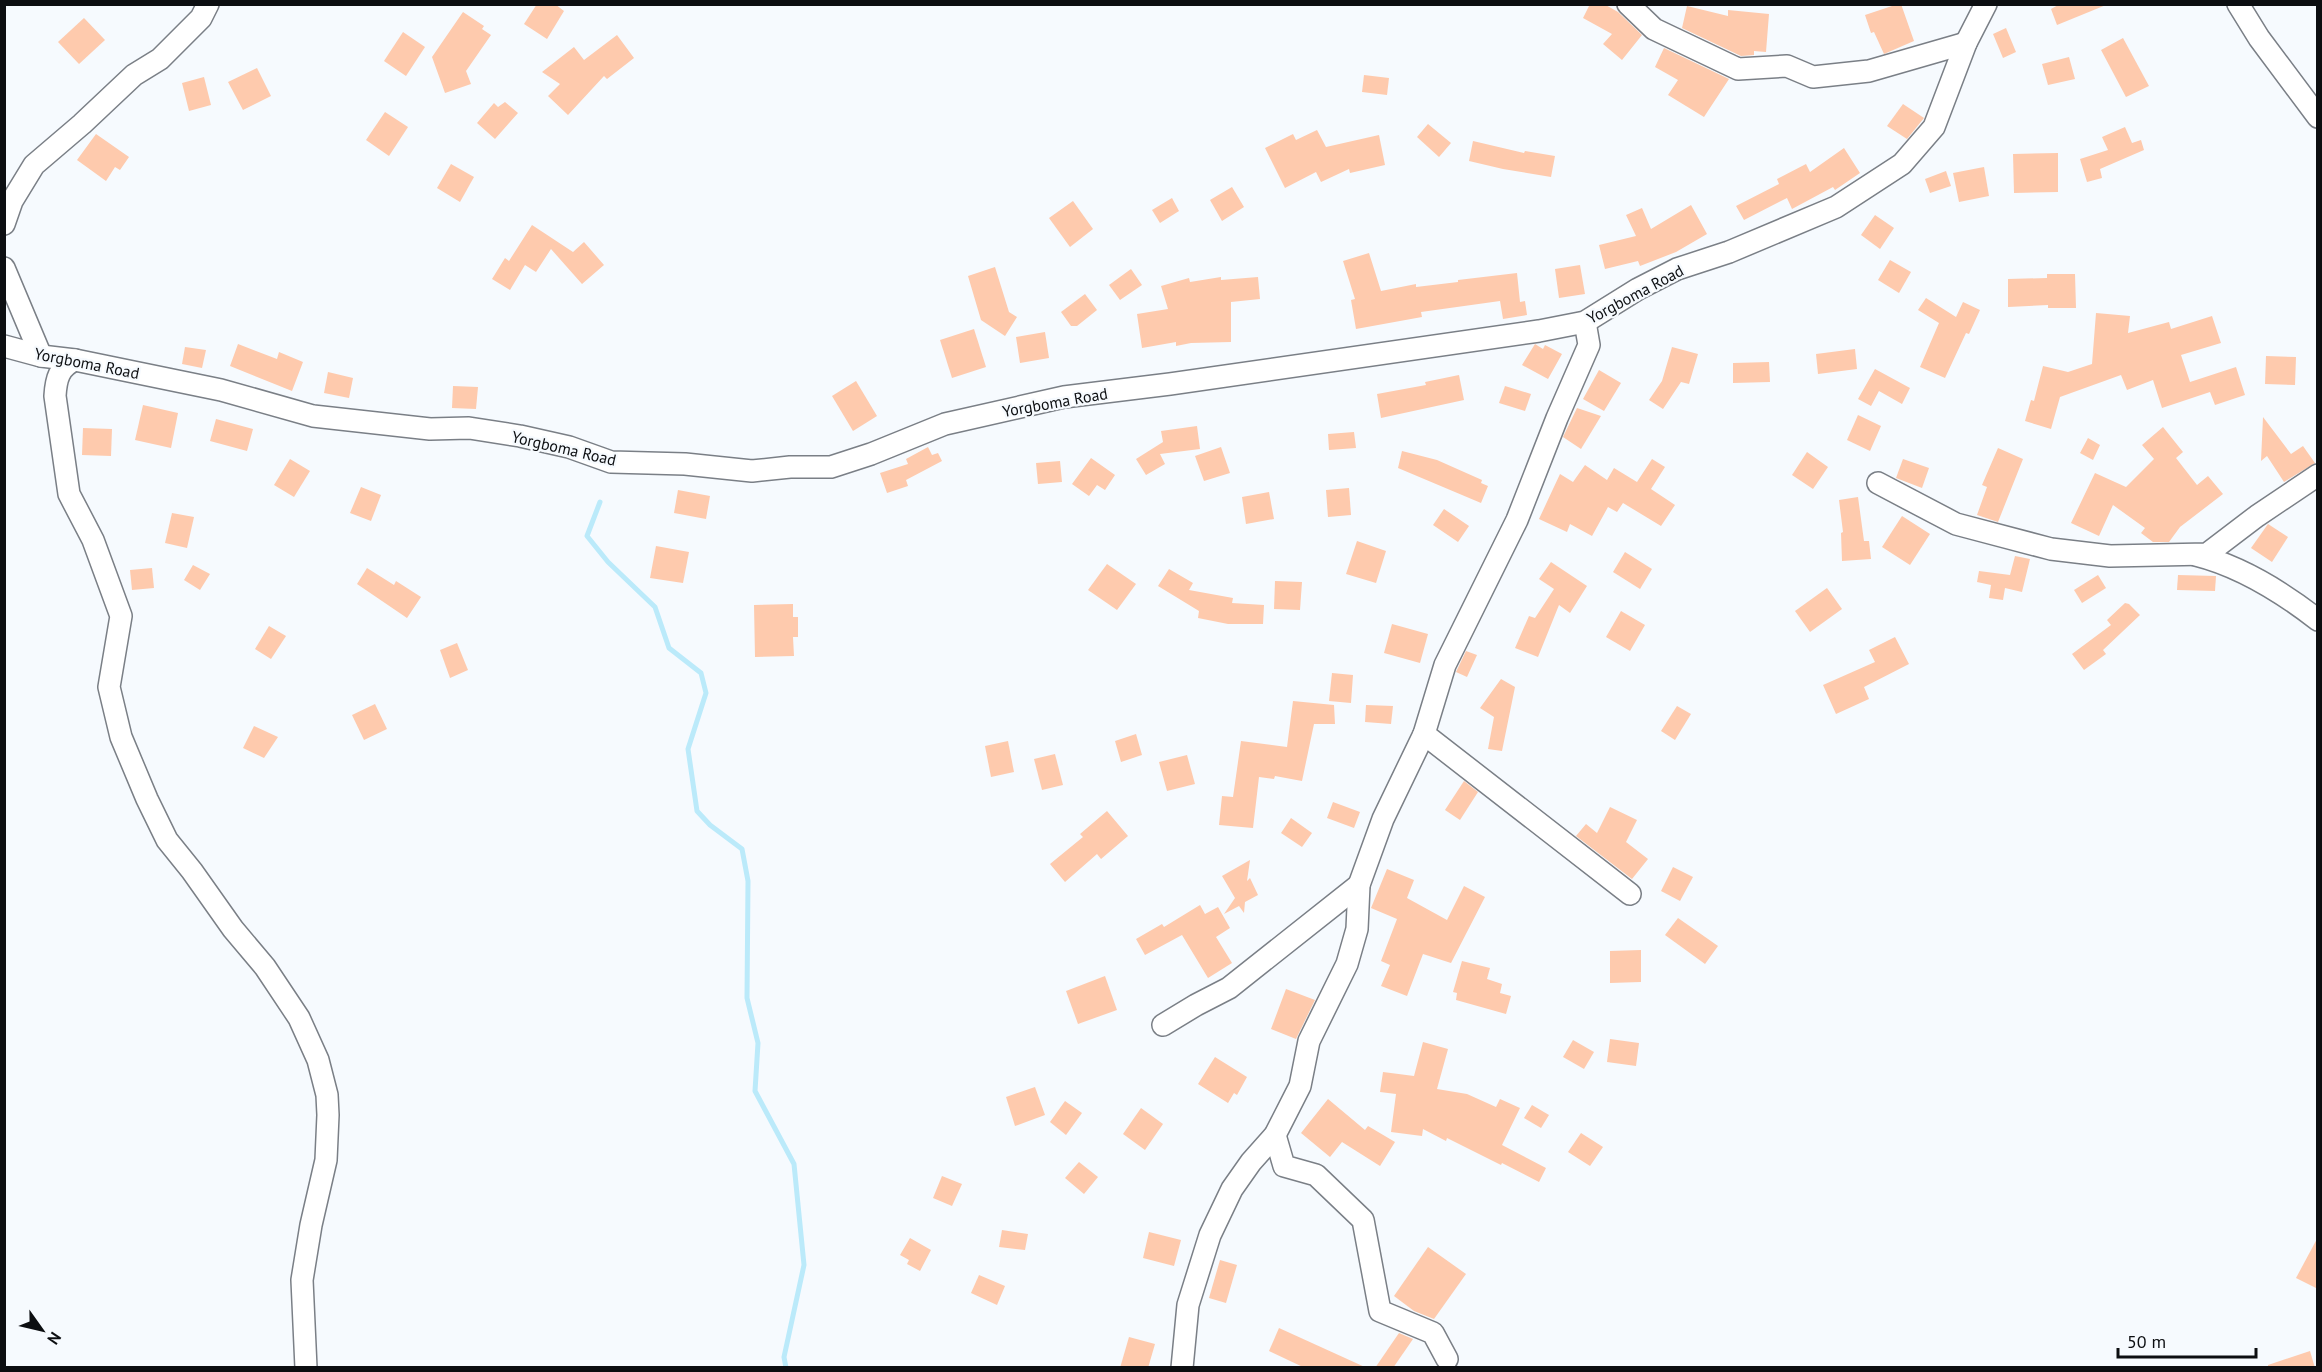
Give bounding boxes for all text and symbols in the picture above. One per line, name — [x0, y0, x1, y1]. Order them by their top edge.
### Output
street label: Yorgboma Road — [1583, 260, 1687, 328]
street label: Yorgboma Road — [33, 343, 141, 383]
street label: Yorgboma Road — [1001, 383, 1109, 421]
street label: Yorgboma Road — [510, 426, 618, 470]
north arrow — [12, 1300, 72, 1360]
scale bar — [2118, 1321, 2256, 1359]
text: N — [43, 1328, 66, 1348]
text: 50 m — [2127, 1330, 2166, 1353]

